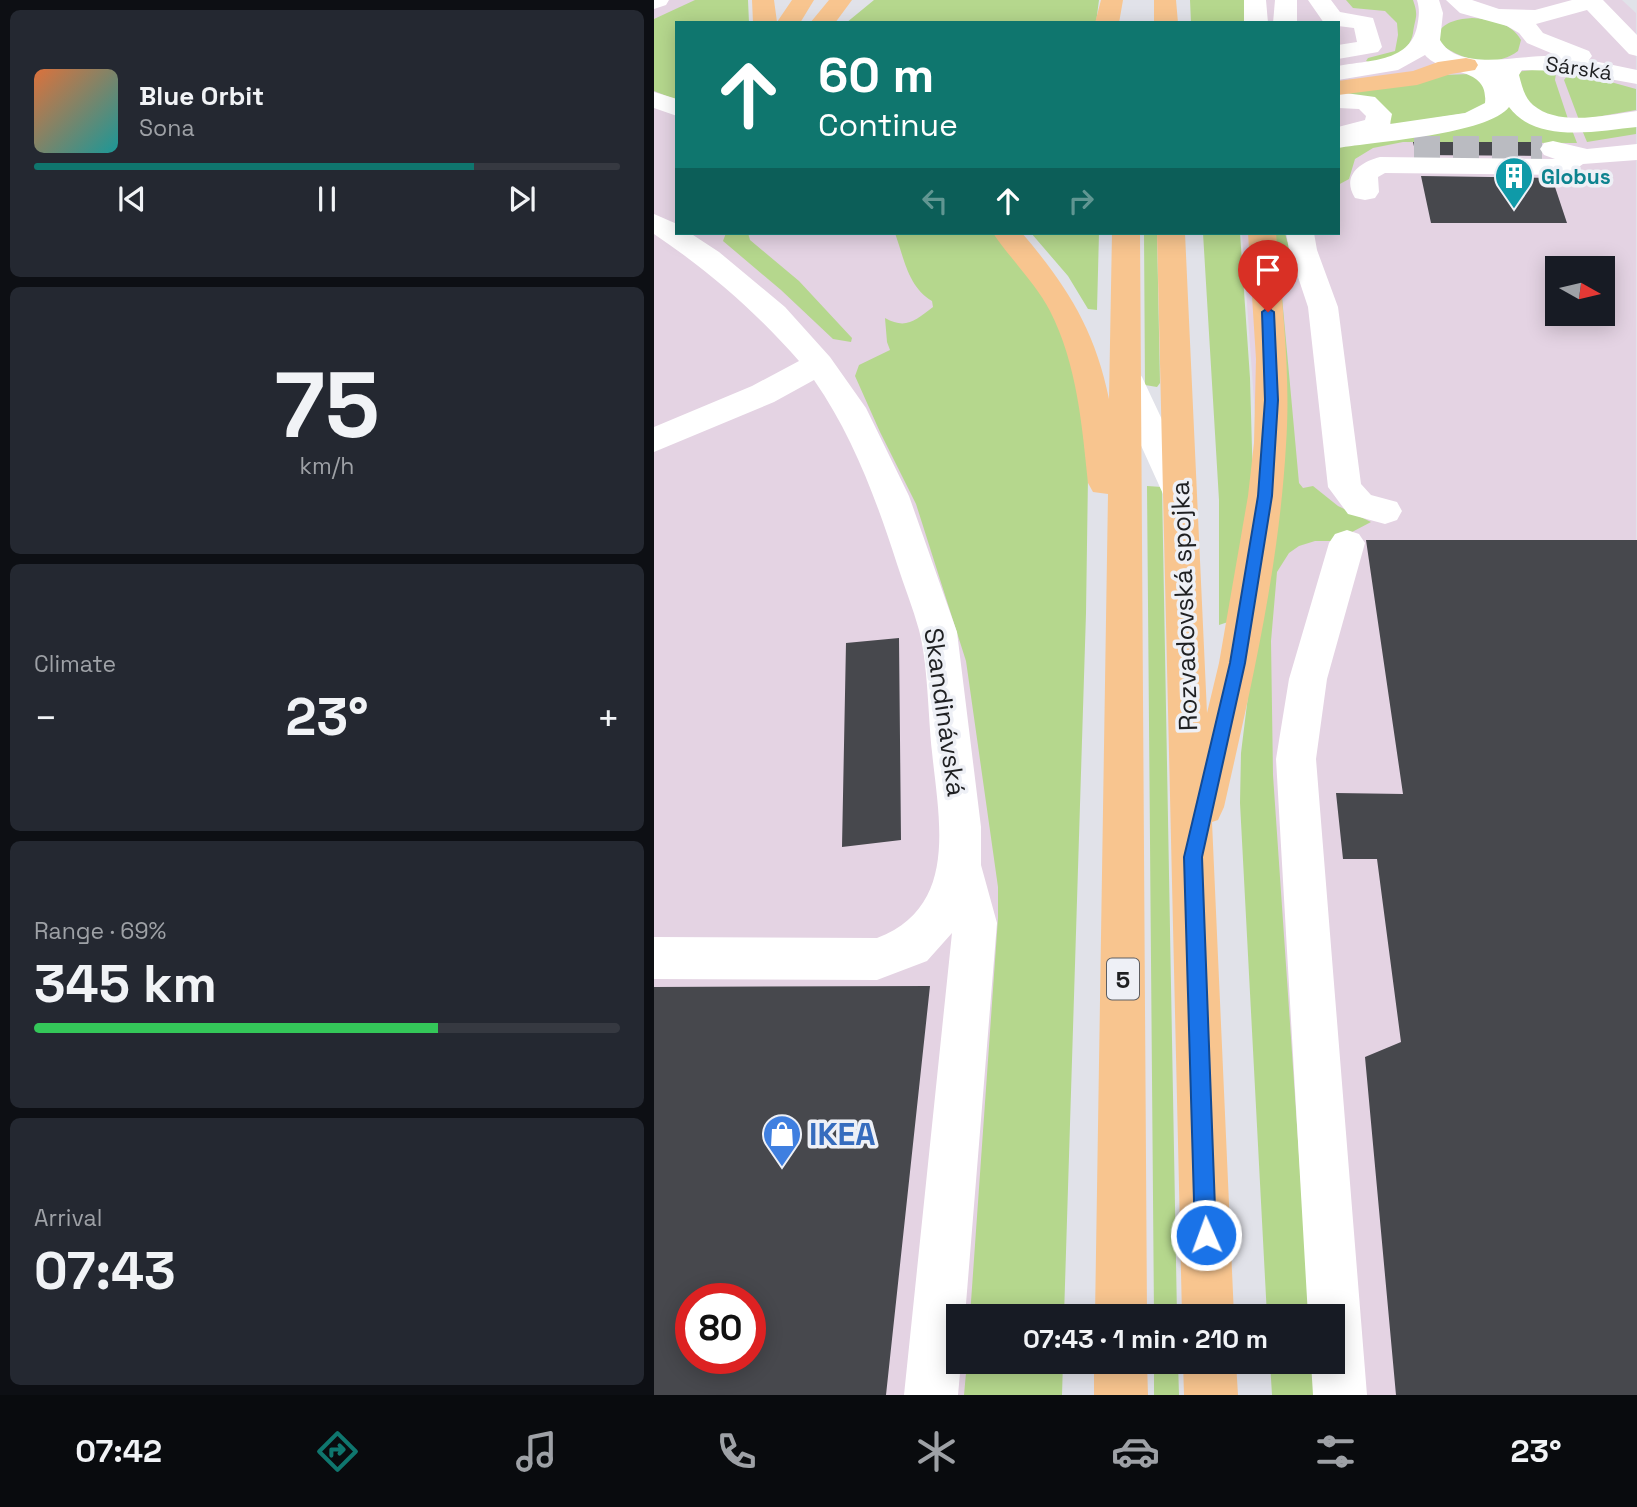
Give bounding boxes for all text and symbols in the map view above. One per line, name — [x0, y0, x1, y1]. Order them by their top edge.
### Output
text: 60 m — [818, 44, 934, 106]
icon: ahead — [703, 49, 794, 140]
street label: Sárská — [1544, 50, 1614, 86]
text: Blue Orbit — [139, 79, 264, 113]
text: Continue — [818, 105, 958, 145]
text: Sona — [139, 113, 195, 143]
building icon: Globus — [1493, 155, 1535, 210]
place label: Globus — [1541, 163, 1611, 190]
icon: previous — [113, 180, 151, 218]
icon: pause — [308, 180, 346, 218]
icon: next — [503, 180, 541, 218]
icon: left — [916, 182, 954, 220]
icon: ahead — [989, 182, 1027, 220]
icon: right — [1062, 182, 1100, 220]
pin — [1238, 240, 1298, 312]
icon: arrive — [1249, 251, 1287, 289]
north arrow — [1545, 256, 1615, 326]
map controls — [1545, 256, 1615, 326]
text: 75 — [274, 347, 380, 464]
text: km/h — [300, 451, 354, 481]
street label: Rozvadovská spojka — [1163, 480, 1205, 732]
street label: Skandinávská — [916, 626, 974, 798]
text: Climate — [34, 649, 116, 679]
text: 23° — [286, 684, 369, 750]
text: − — [34, 694, 58, 742]
text: + — [596, 694, 620, 742]
text: Range · 69% — [34, 916, 166, 946]
text: 345 km — [34, 951, 217, 1017]
road number: 5 — [1107, 959, 1139, 1000]
shop icon: IKEA — [761, 1113, 803, 1168]
place label: IKEA — [809, 1114, 876, 1154]
position arrow — [1169, 1198, 1243, 1272]
text: Arrival — [34, 1203, 102, 1233]
text: 07:43 — [34, 1238, 176, 1304]
speed limit sign: 80 — [675, 1283, 766, 1374]
text: 07:43 · 1 min · 210 m — [1023, 1322, 1268, 1356]
icon: directions — [313, 1427, 362, 1476]
icon: music — [512, 1427, 561, 1476]
icon: phone — [712, 1427, 761, 1476]
icon: climate — [912, 1427, 961, 1476]
icon: car — [1111, 1427, 1160, 1476]
icon: filters — [1311, 1427, 1360, 1476]
text: 07:42 — [75, 1431, 162, 1471]
text: 23° — [1511, 1431, 1562, 1471]

